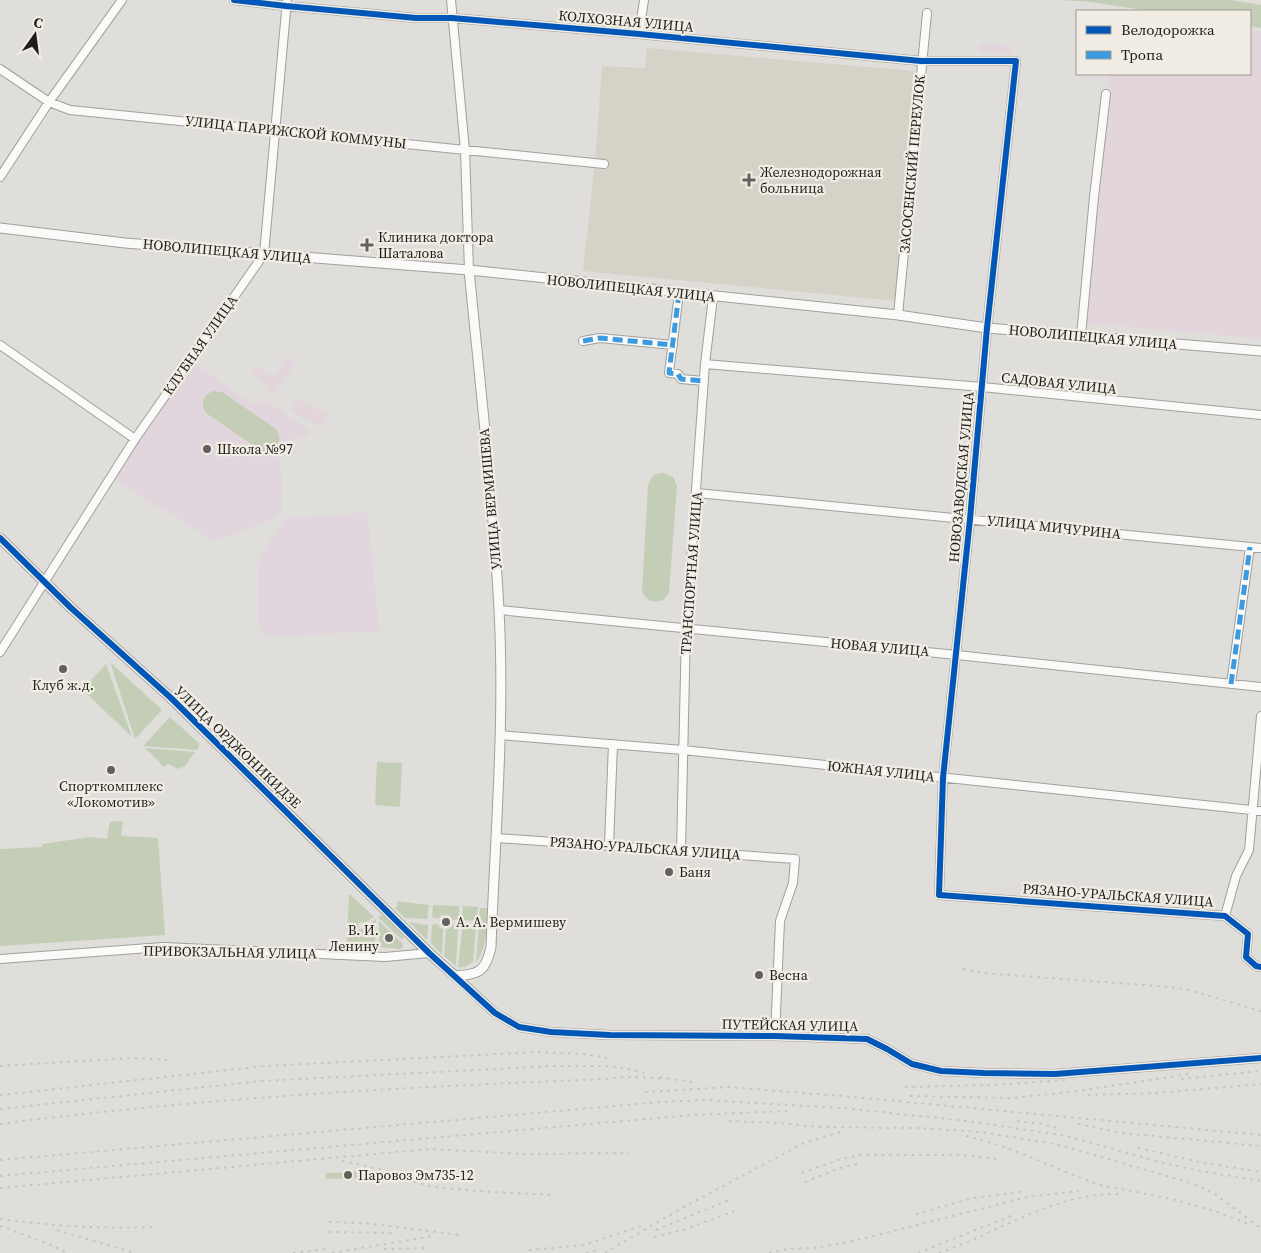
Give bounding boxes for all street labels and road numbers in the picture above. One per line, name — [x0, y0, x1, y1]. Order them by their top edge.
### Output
street label: КОЛХОЗНАЯ УЛИЦА — [558, 5, 695, 37]
street label: ЗАСОСЕНСКИЙ ПЕРЕУЛОК — [894, 73, 930, 254]
street label: УЛИЦА ПАРИЖСКОЙ КОММУНЫ — [184, 110, 408, 154]
street label: НОВОЛИПЕЦКАЯ УЛИЦА — [142, 234, 313, 268]
street label: НОВОЛИПЕЦКАЯ УЛИЦА — [546, 269, 717, 307]
street label: КЛУБНАЯ УЛИЦА — [158, 290, 243, 399]
street label: НОВОЛИПЕЦКАЯ УЛИЦА — [1008, 320, 1179, 354]
street label: САДОВАЯ УЛИЦА — [1000, 367, 1118, 399]
street label: НОВОЗАВОДСКАЯ УЛИЦА — [944, 390, 978, 563]
street label: УЛИЦА ВЕРМИШЕВА — [474, 427, 506, 571]
street label: ТРАНСПОРТНАЯ УЛИЦА — [675, 490, 707, 655]
street label: УЛИЦА МИЧУРИНА — [986, 510, 1123, 544]
street label: НОВАЯ УЛИЦА — [830, 633, 931, 661]
street label: УЛИЦА ОРДЖОНИКИДЗЕ — [170, 681, 306, 813]
street label: ЮЖНАЯ УЛИЦА — [826, 755, 936, 787]
street label: РЯЗАНО-УРАЛЬСКАЯ УЛИЦА — [549, 831, 742, 865]
street label: РЯЗАНО-УРАЛЬСКАЯ УЛИЦА — [1022, 878, 1215, 912]
street label: ПРИВОКЗАЛЬНАЯ УЛИЦА — [143, 940, 318, 964]
street label: ПУТЕЙСКАЯ УЛИЦА — [721, 1014, 859, 1036]

